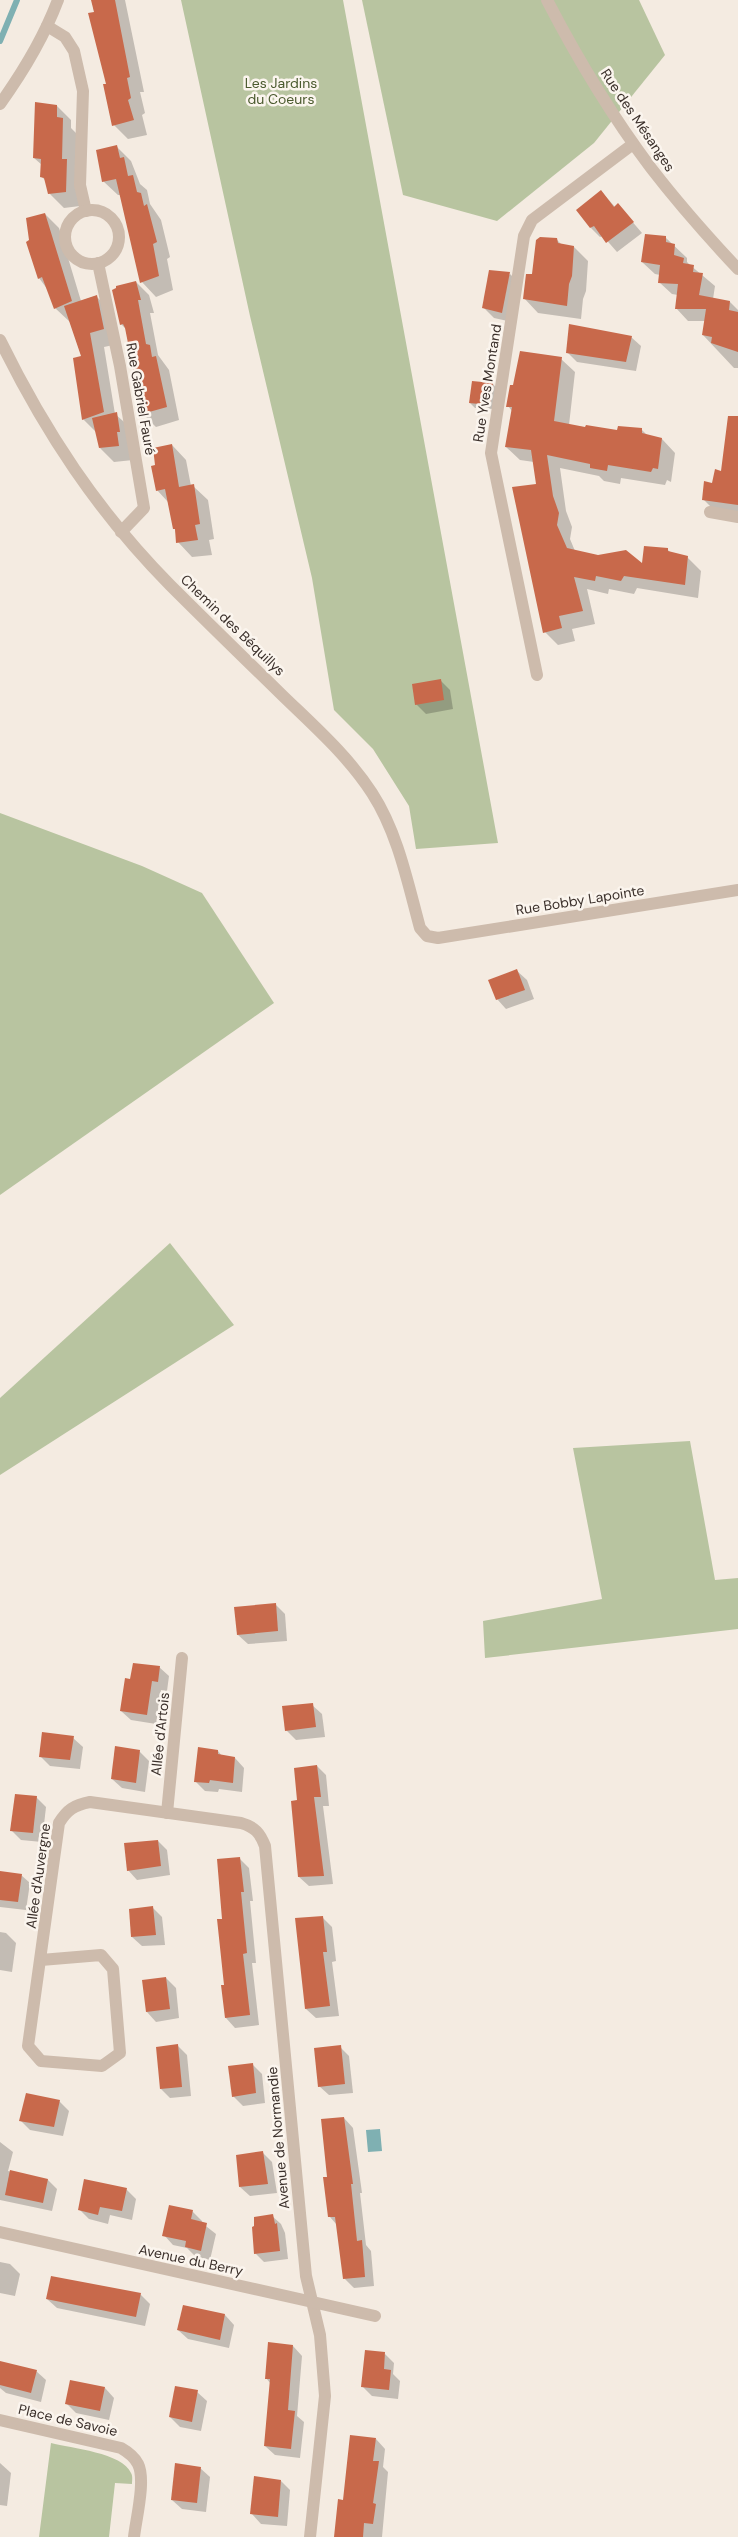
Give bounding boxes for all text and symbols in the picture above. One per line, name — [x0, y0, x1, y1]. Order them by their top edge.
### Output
street label: Rue des Mésanges — [597, 65, 679, 175]
park label: Les Jardins du Coeurs — [245, 74, 317, 108]
street label: Rue Yves Montand — [469, 323, 505, 443]
street label: Rue Gabriel Fauré — [122, 341, 160, 457]
street label: Chemin des Béquillys — [177, 570, 289, 680]
street label: Rue Bobby Lapointe — [514, 881, 646, 919]
street label: Allée d'Artois — [147, 1691, 173, 1777]
street label: Allée d'Auvergne — [22, 1822, 54, 1930]
street label: Avenue de Normandie — [263, 2066, 293, 2210]
street label: Avenue du Berry — [137, 2240, 245, 2280]
street label: Place de Savoie — [17, 2400, 119, 2440]

